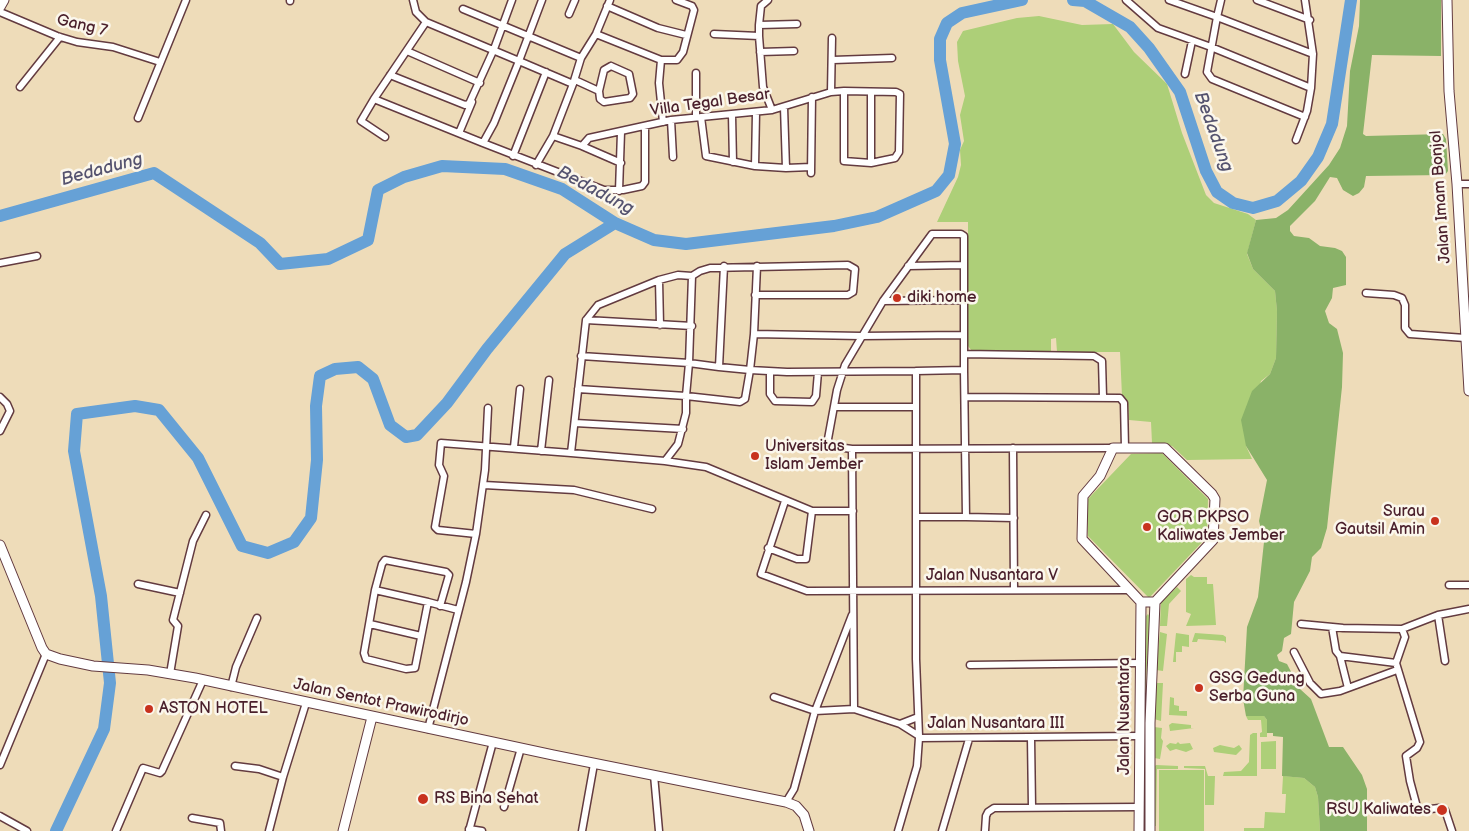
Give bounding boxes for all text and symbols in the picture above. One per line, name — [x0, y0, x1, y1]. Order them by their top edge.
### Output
street label: Gang 7 — [55, 11, 109, 41]
street label: Villa Tegal Besar — [649, 85, 771, 121]
water label: Bedadung — [1189, 89, 1237, 175]
street label: Jalan Imam Bonjol — [1427, 130, 1455, 264]
water label: Bedadung — [59, 149, 145, 191]
water label: Bedadung — [553, 162, 637, 220]
place label: diki home — [907, 288, 976, 308]
marker: diki home — [891, 292, 903, 304]
place label: Universitas Islam Jember — [765, 437, 863, 475]
marker: Universitas Islam Jember — [749, 450, 761, 462]
place label: Surau Gautsil Amin — [1335, 502, 1425, 540]
place label: GOR PKPSO Kaliwates Jember — [1157, 508, 1285, 546]
marker: Surau Gautsil Amin — [1429, 515, 1441, 527]
marker: GOR PKPSO Kaliwates Jember — [1141, 521, 1153, 533]
street label: Jalan Nusantara V — [926, 566, 1058, 586]
street label: Jalan Nusantara — [1115, 657, 1135, 775]
place label: GSG Gedung Serba Guna — [1209, 669, 1305, 707]
street label: Jalan Sentot Prawirodirjo — [292, 675, 470, 731]
marker: GSG Gedung Serba Guna — [1193, 682, 1205, 694]
place label: ASTON HOTEL — [159, 699, 268, 719]
marker: ASTON HOTEL — [143, 703, 155, 715]
street label: Jalan Nusantara III — [927, 714, 1065, 734]
place label: RS Bina Sehat — [434, 789, 538, 809]
marker: RS Bina Sehat — [416, 792, 430, 806]
place label: RSU Kaliwates — [1326, 800, 1431, 820]
marker: RSU Kaliwates — [1435, 803, 1449, 817]

